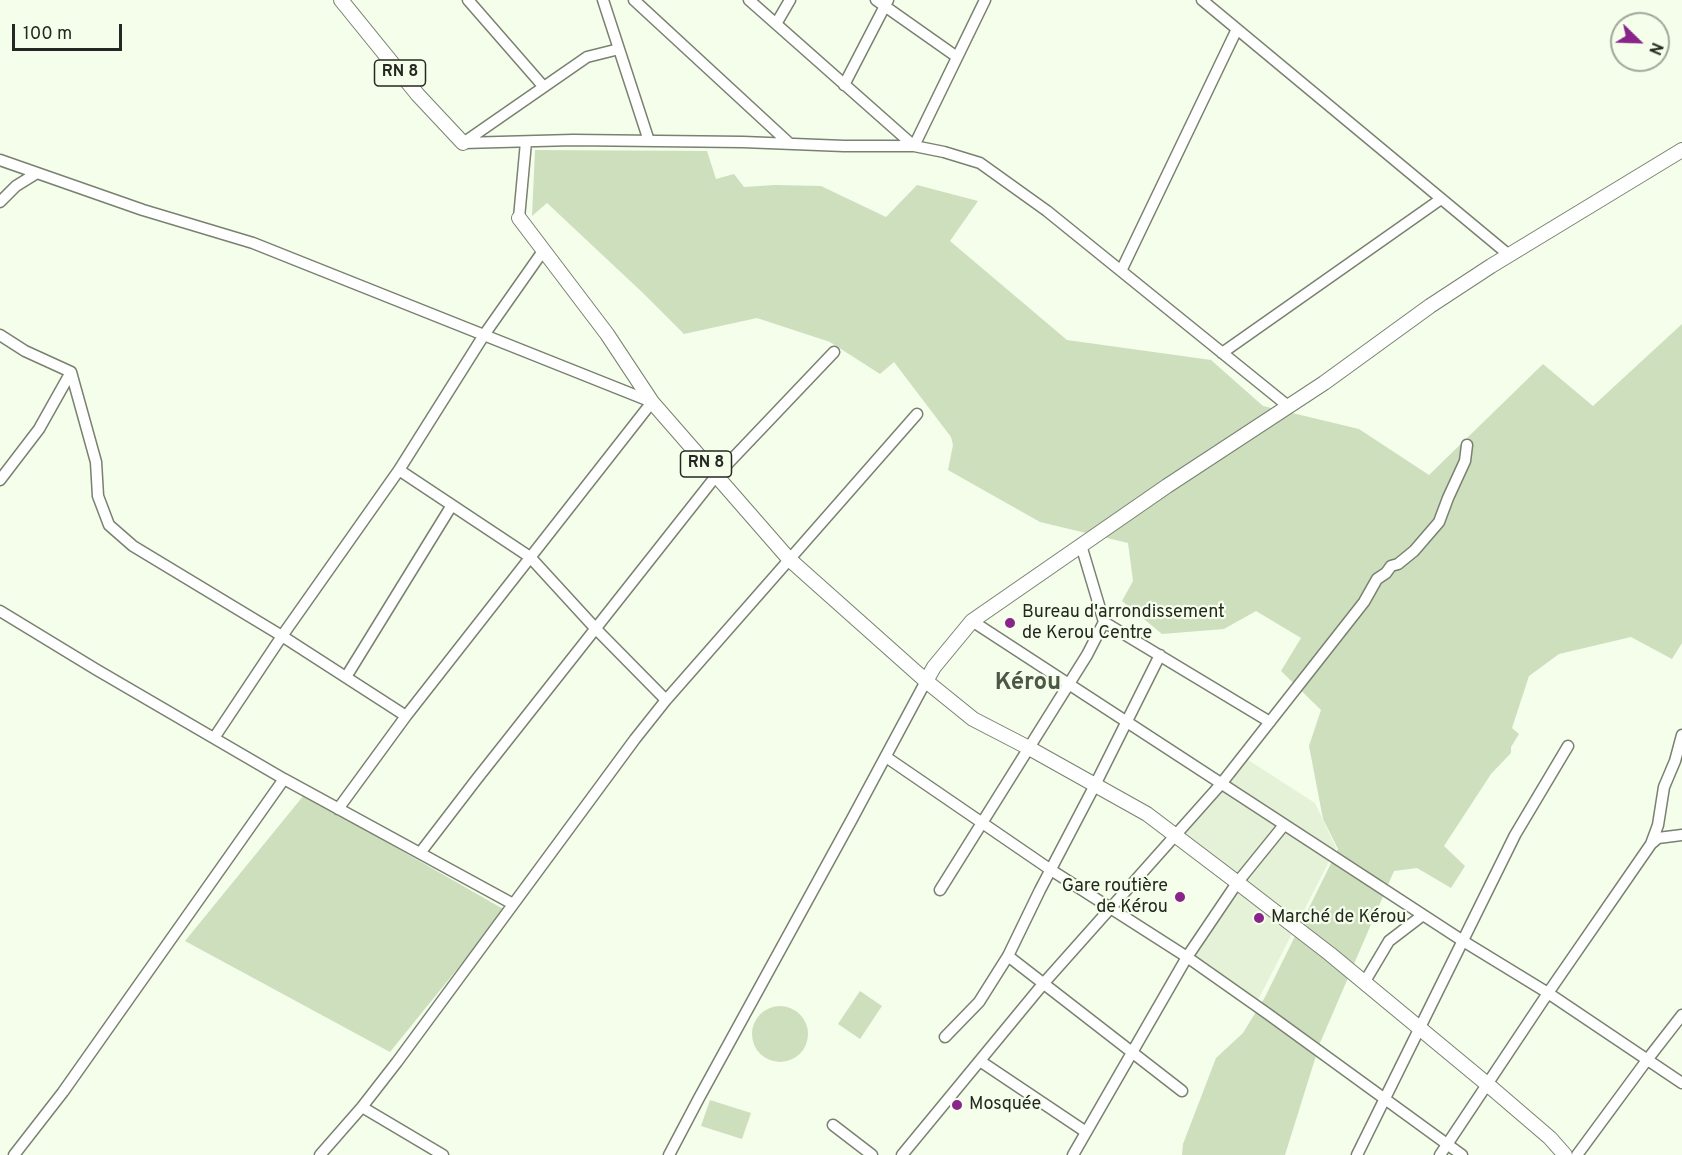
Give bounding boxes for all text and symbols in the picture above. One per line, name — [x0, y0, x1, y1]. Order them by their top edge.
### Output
scale bar — [15, 12, 124, 50]
north arrow — [1610, 12, 1670, 72]
text: 100 m — [23, 23, 72, 46]
text: N — [1643, 39, 1666, 57]
road number: RN 8 — [374, 60, 426, 86]
road number: RN 8 — [680, 451, 732, 477]
place label: Bureau d'arrondissement de Kerou Centre — [1022, 602, 1225, 644]
marker: Bureau d'arrondissement de Kerou Centre — [1003, 616, 1017, 630]
district label: Kérou — [995, 670, 1061, 698]
place label: Gare routière de Kérou — [1062, 876, 1168, 918]
marker: Gare routière de Kérou — [1173, 890, 1187, 904]
place label: Marché de Kérou — [1271, 907, 1406, 929]
marker: Marché de Kérou — [1252, 911, 1266, 925]
place label: Mosquée — [969, 1094, 1041, 1116]
marker: Mosquée — [950, 1098, 964, 1112]

